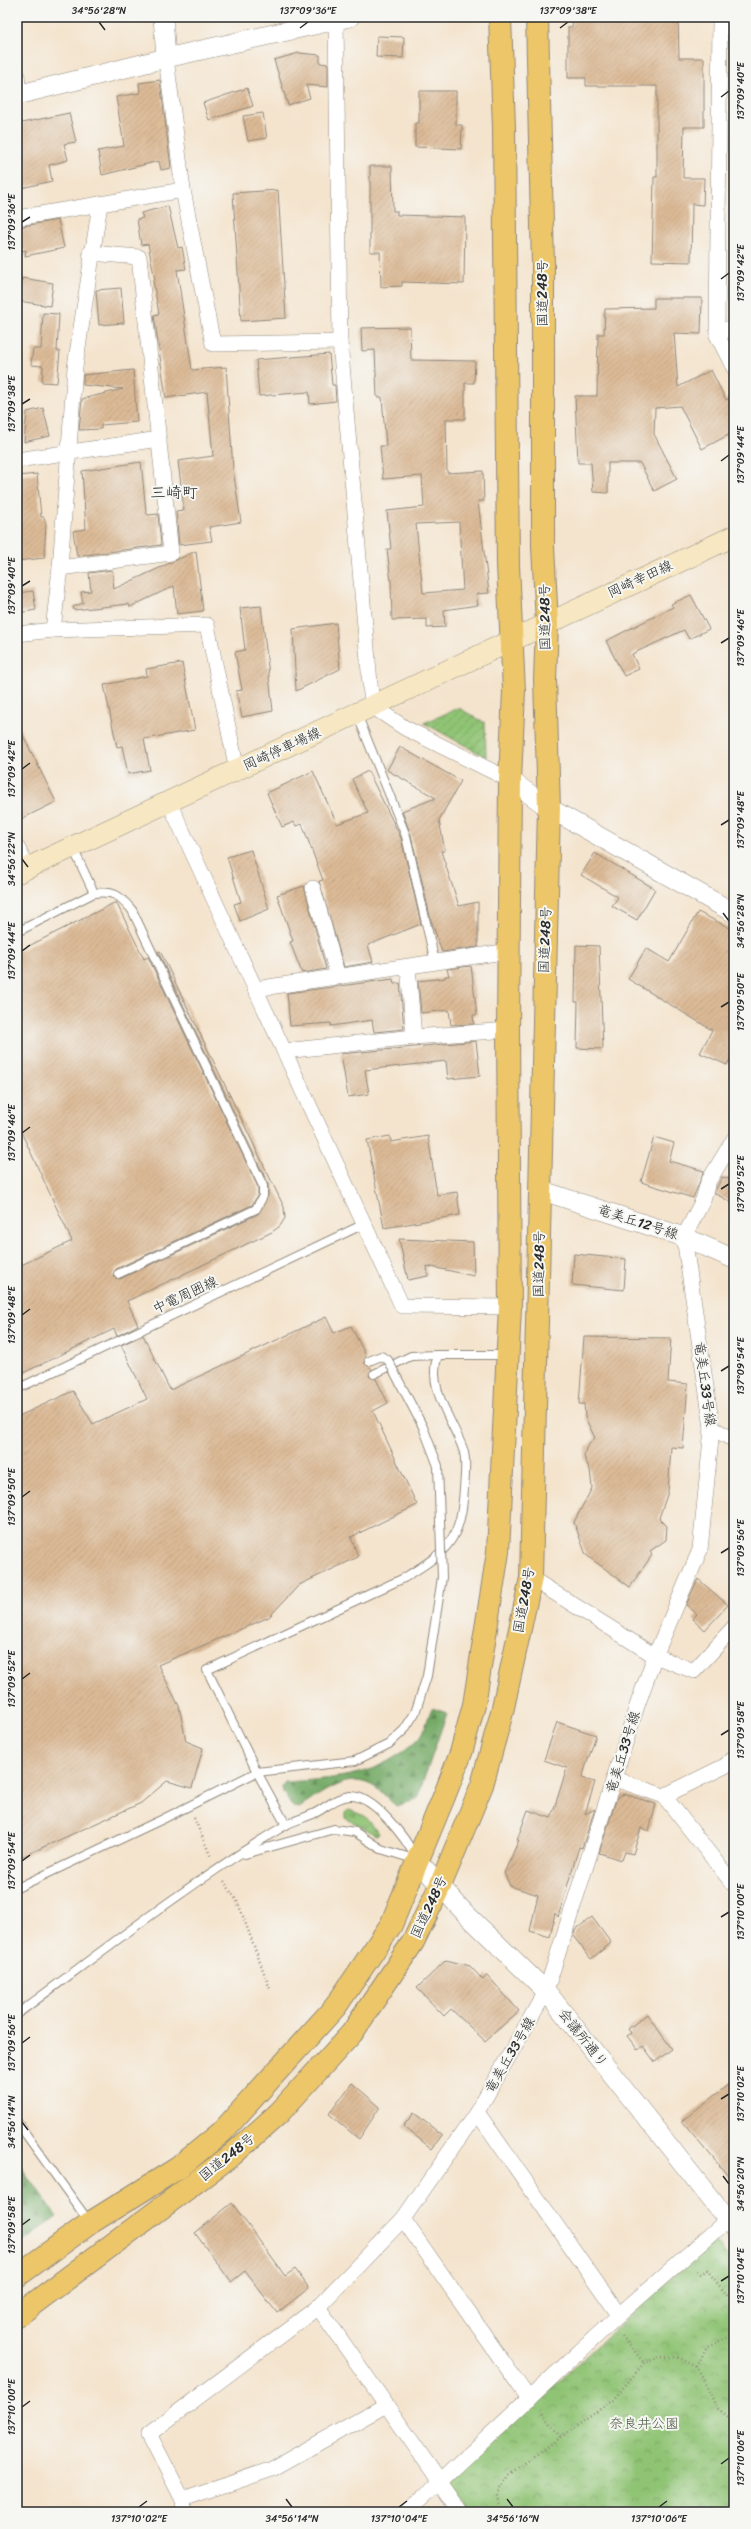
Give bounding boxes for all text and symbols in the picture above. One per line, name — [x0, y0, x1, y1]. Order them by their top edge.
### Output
text: 34°56'28"N — [72, 2, 126, 20]
text: 137°09'36"E — [280, 2, 338, 20]
text: 137°09'38"E — [539, 2, 598, 20]
text: 137°09'40"E — [732, 60, 750, 120]
text: 137°09'36"E — [3, 192, 21, 250]
text: 137°09'42"E — [732, 243, 750, 302]
street label: 国道248号 — [530, 259, 555, 327]
text: 137°09'38"E — [3, 374, 21, 433]
text: 137°09'44"E — [732, 424, 750, 484]
district label: 三崎町 — [150, 478, 198, 507]
street label: 岡崎幸田線 — [603, 553, 677, 605]
text: 137°09'40"E — [3, 555, 21, 615]
street label: 国道248号 — [532, 583, 558, 651]
text: 137°09'46"E — [732, 608, 750, 667]
street label: 岡崎停車場線 — [239, 720, 325, 778]
text: 137°09'42"E — [3, 739, 21, 798]
text: 137°09'48"E — [732, 790, 750, 849]
text: 34°56'22"N — [3, 832, 21, 886]
text: 34°56'28"N — [732, 894, 750, 948]
street label: 国道248号 — [531, 906, 559, 974]
text: 137°09'44"E — [3, 920, 21, 980]
text: 137°09'50"E — [732, 972, 750, 1031]
text: 137°09'46"E — [3, 1103, 21, 1162]
text: 137°09'52"E — [732, 1154, 750, 1213]
street label: 竜美丘12号線 — [594, 1197, 682, 1247]
street label: 国道248号 — [526, 1230, 552, 1298]
street label: 中電周囲線 — [148, 1269, 222, 1321]
text: 137°09'48"E — [3, 1285, 21, 1344]
text: 137°09'54"E — [732, 1336, 750, 1395]
street label: 竜美丘33号線 — [687, 1340, 723, 1428]
text: 137°09'50"E — [3, 1467, 21, 1526]
text: 137°09'56"E — [732, 1518, 750, 1577]
street label: 国道248号 — [506, 1565, 542, 1635]
text: 137°09'52"E — [3, 1649, 21, 1708]
text: 137°09'58"E — [732, 1700, 750, 1759]
street label: 竜美丘33号線 — [599, 1708, 647, 1796]
text: 137°09'54"E — [3, 1831, 21, 1890]
street label: 国道248号 — [403, 1871, 455, 1943]
text: 137°10'00"E — [732, 1882, 750, 1940]
street label: 会議所通り — [552, 2003, 614, 2073]
street label: 竜美丘33号線 — [478, 2012, 542, 2098]
text: 137°09'56"E — [3, 2013, 21, 2072]
text: 137°10'02"E — [732, 2065, 750, 2122]
text: 34°56'14"N — [3, 2095, 21, 2149]
street label: 国道248号 — [193, 2126, 261, 2188]
text: 34°56'20"N — [732, 2157, 750, 2211]
text: 137°09'58"E — [3, 2195, 21, 2254]
text: 137°10'04"E — [732, 2246, 750, 2304]
text: 137°10'00"E — [3, 2377, 21, 2435]
park label: 奈良井公園 — [609, 2411, 679, 2436]
text: 137°10'06"E — [732, 2429, 750, 2486]
text: 137°10'02"E — [111, 2510, 168, 2528]
text: 34°56'14"N — [265, 2510, 319, 2528]
text: 137°10'04"E — [371, 2510, 429, 2528]
text: 34°56'16"N — [487, 2510, 539, 2528]
text: 137°10'06"E — [631, 2510, 688, 2528]

